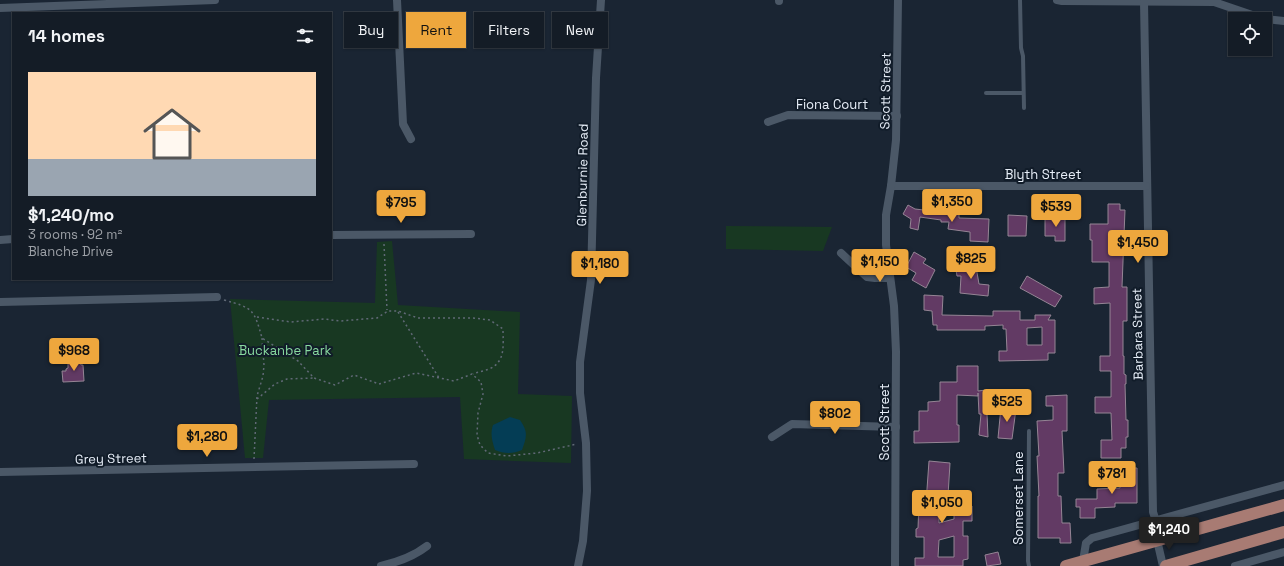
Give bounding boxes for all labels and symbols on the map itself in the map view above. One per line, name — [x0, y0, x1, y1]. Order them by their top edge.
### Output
street label: Scott Street — [876, 52, 895, 130]
street label: Fiona Court — [796, 96, 868, 113]
street label: Glenburnie Road — [573, 123, 592, 227]
street label: Blyth Street — [1005, 166, 1081, 183]
pin: $1,350 — [919, 189, 985, 223]
pin: $795 — [377, 190, 425, 224]
pin: $539 — [1032, 194, 1080, 228]
pin: $1,450 — [1105, 230, 1171, 264]
pin: $825 — [947, 246, 995, 280]
pin: $1,150 — [847, 249, 913, 283]
pin: $1,180 — [567, 251, 633, 285]
street label: Barbara Street — [1128, 288, 1147, 380]
pin: $968 — [50, 338, 98, 372]
park label: Buckanbe Park — [238, 342, 332, 359]
street label: Scott Street — [876, 383, 893, 461]
pin: $525 — [983, 389, 1031, 423]
pin: $802 — [811, 401, 859, 435]
pin: $1,280 — [174, 424, 240, 458]
street label: Grey Street — [75, 449, 147, 468]
street label: Somerset Lane — [1010, 451, 1027, 545]
pin: $781 — [1088, 461, 1136, 495]
pin: $1,050 — [909, 490, 975, 524]
pin: $1,240 — [1136, 517, 1202, 551]

